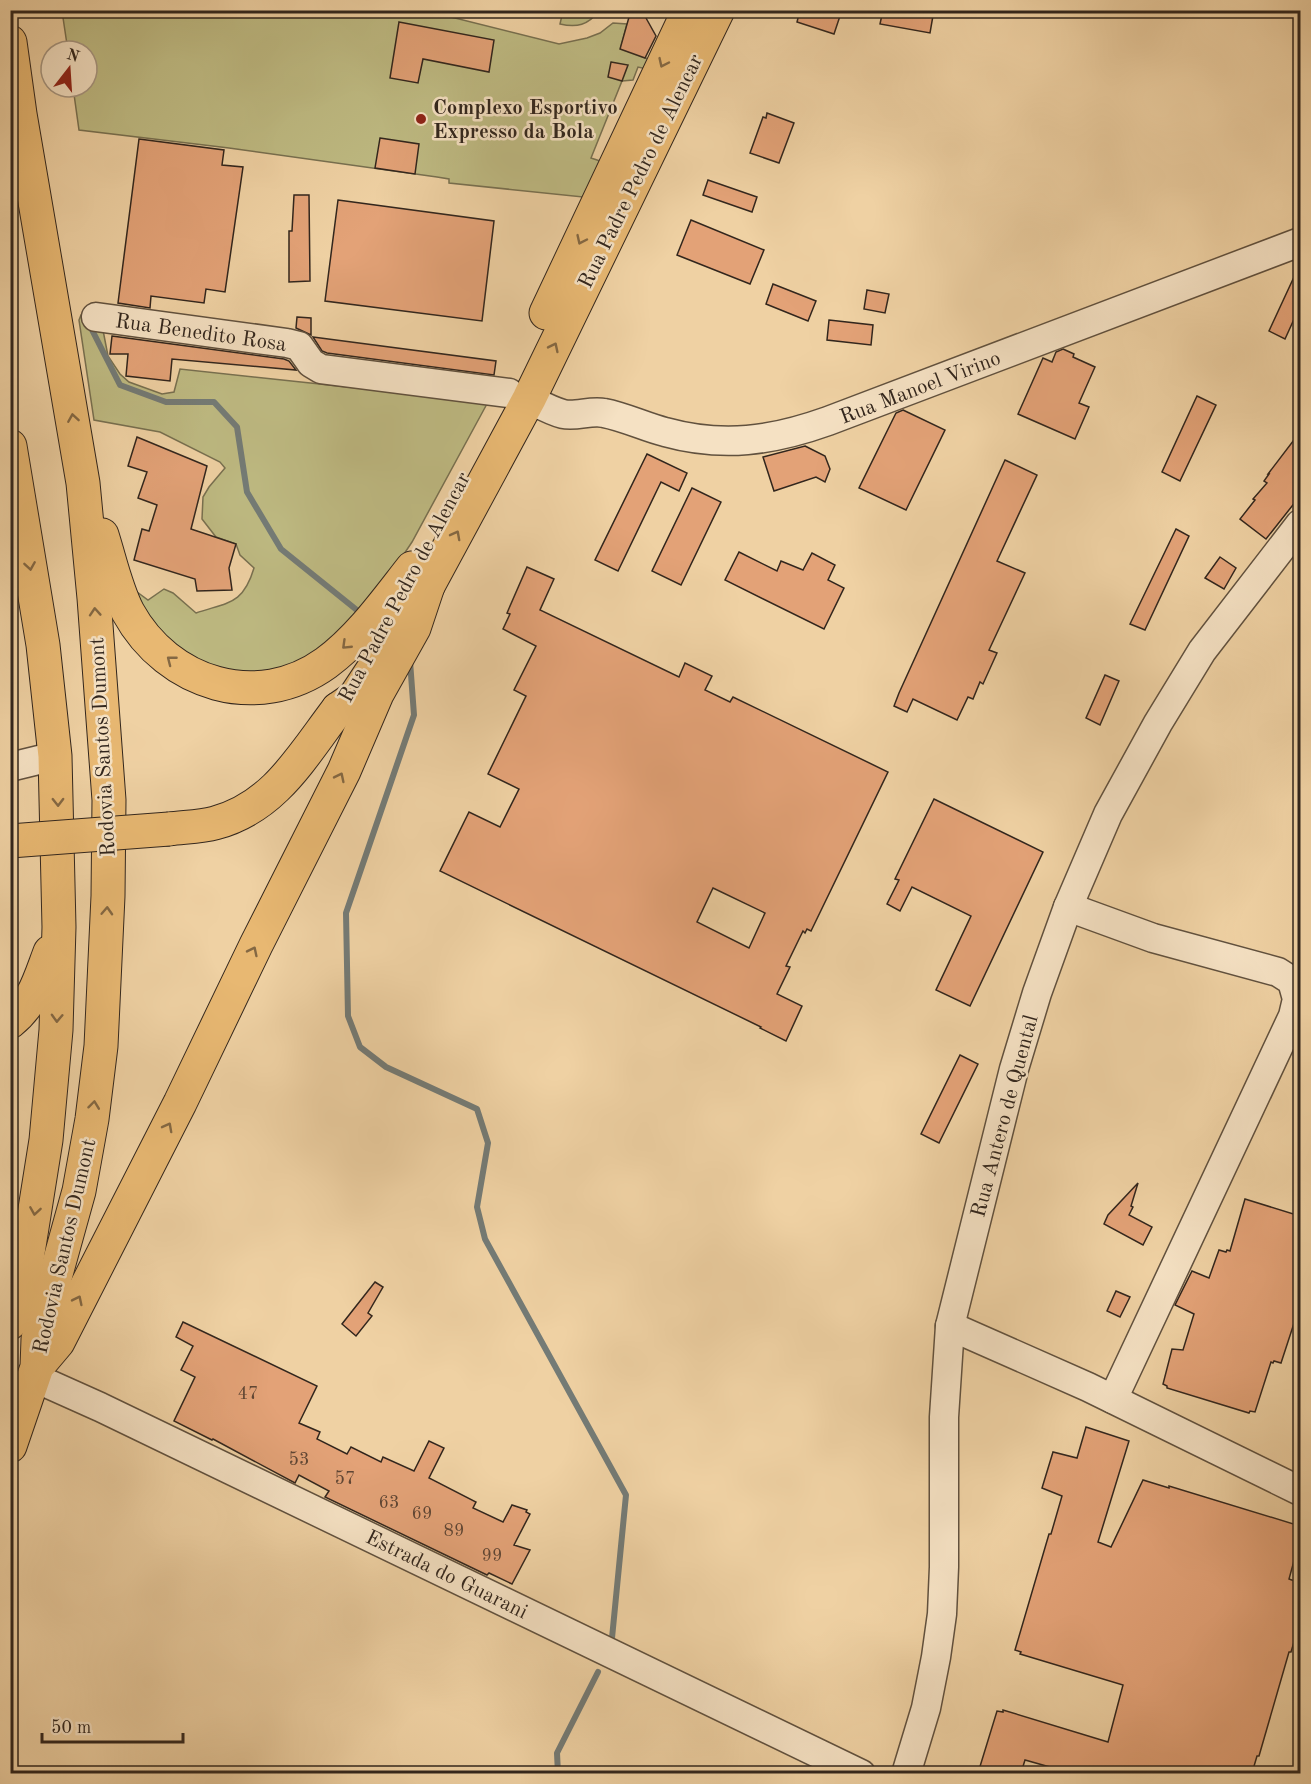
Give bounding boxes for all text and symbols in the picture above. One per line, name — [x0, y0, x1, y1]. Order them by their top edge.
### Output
north arrow — [39, 39, 99, 99]
text: N — [65, 47, 82, 66]
street label: Rua Padre Pedro de Alencar — [575, 51, 707, 292]
one-way arrow — [659, 57, 671, 68]
place label: Complexo Esportivo Expresso da Bola — [433, 98, 618, 143]
marker: Complexo Esportivo Expresso da Bola — [414, 112, 428, 126]
one-way arrow — [576, 233, 588, 244]
street label: Rua Benedito Rosa — [114, 311, 288, 356]
one-way arrow — [547, 342, 559, 353]
street label: Rua Manoel Virino — [837, 348, 1004, 429]
one-way arrow — [67, 413, 79, 423]
street label: Rua Padre Pedro de Alencar — [336, 469, 475, 706]
one-way arrow — [449, 530, 460, 541]
one-way arrow — [24, 562, 36, 571]
one-way arrow — [89, 607, 102, 616]
street label: Rodovia Santos Dumont — [87, 637, 120, 857]
one-way arrow — [343, 637, 354, 648]
one-way arrow — [167, 657, 178, 668]
one-way arrow — [333, 773, 345, 784]
one-way arrow — [51, 797, 64, 806]
one-way arrow — [101, 907, 114, 916]
one-way arrow — [245, 947, 257, 958]
one-way arrow — [50, 1013, 63, 1022]
street label: Rua Antero de Quental — [968, 1013, 1043, 1220]
one-way arrow — [87, 1101, 99, 1110]
one-way arrow — [161, 1123, 172, 1133]
street label: Rodovia Santos Dumont — [31, 1137, 100, 1356]
one-way arrow — [29, 1206, 41, 1216]
one-way arrow — [71, 1295, 83, 1306]
house number: 47 — [238, 1385, 258, 1403]
house number: 53 — [289, 1451, 309, 1469]
house number: 57 — [335, 1470, 355, 1488]
house number: 63 — [379, 1494, 399, 1512]
house number: 69 — [412, 1505, 432, 1523]
house number: 89 — [444, 1522, 464, 1540]
street label: Estrada do Guarani — [362, 1527, 531, 1624]
house number: 99 — [482, 1547, 502, 1565]
scale bar — [42, 1706, 183, 1744]
text: 50 m — [51, 1719, 91, 1737]

